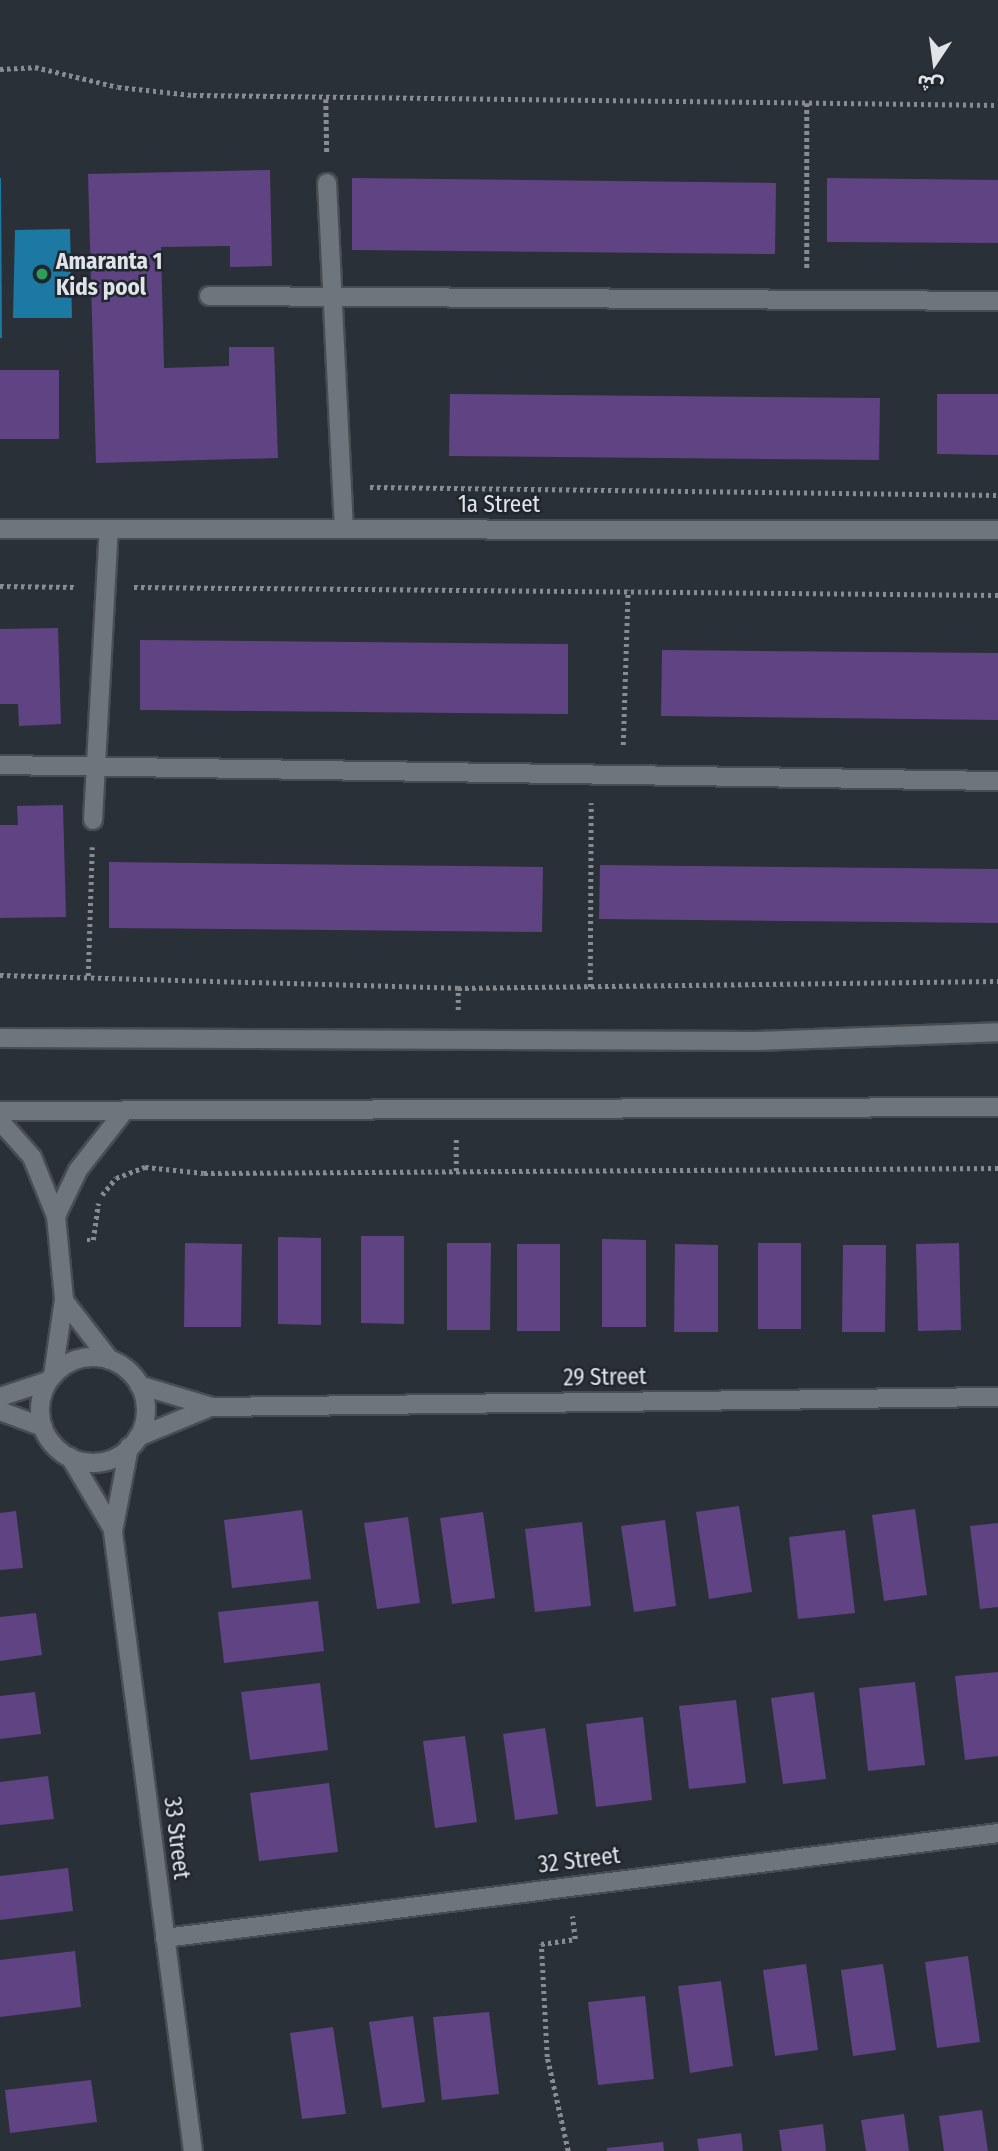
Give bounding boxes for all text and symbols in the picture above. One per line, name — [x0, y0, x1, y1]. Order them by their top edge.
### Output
north arrow — [900, 28, 970, 98]
text: ش — [915, 70, 945, 98]
place label: Amaranta 1 Kids pool — [56, 247, 163, 301]
marker: Amaranta 1 Kids pool — [34, 266, 50, 282]
street label: 1a Street — [458, 490, 540, 518]
street label: 29 Street — [563, 1362, 647, 1392]
street label: 33 Street — [158, 1795, 196, 1881]
street label: 32 Street — [536, 1841, 622, 1879]

